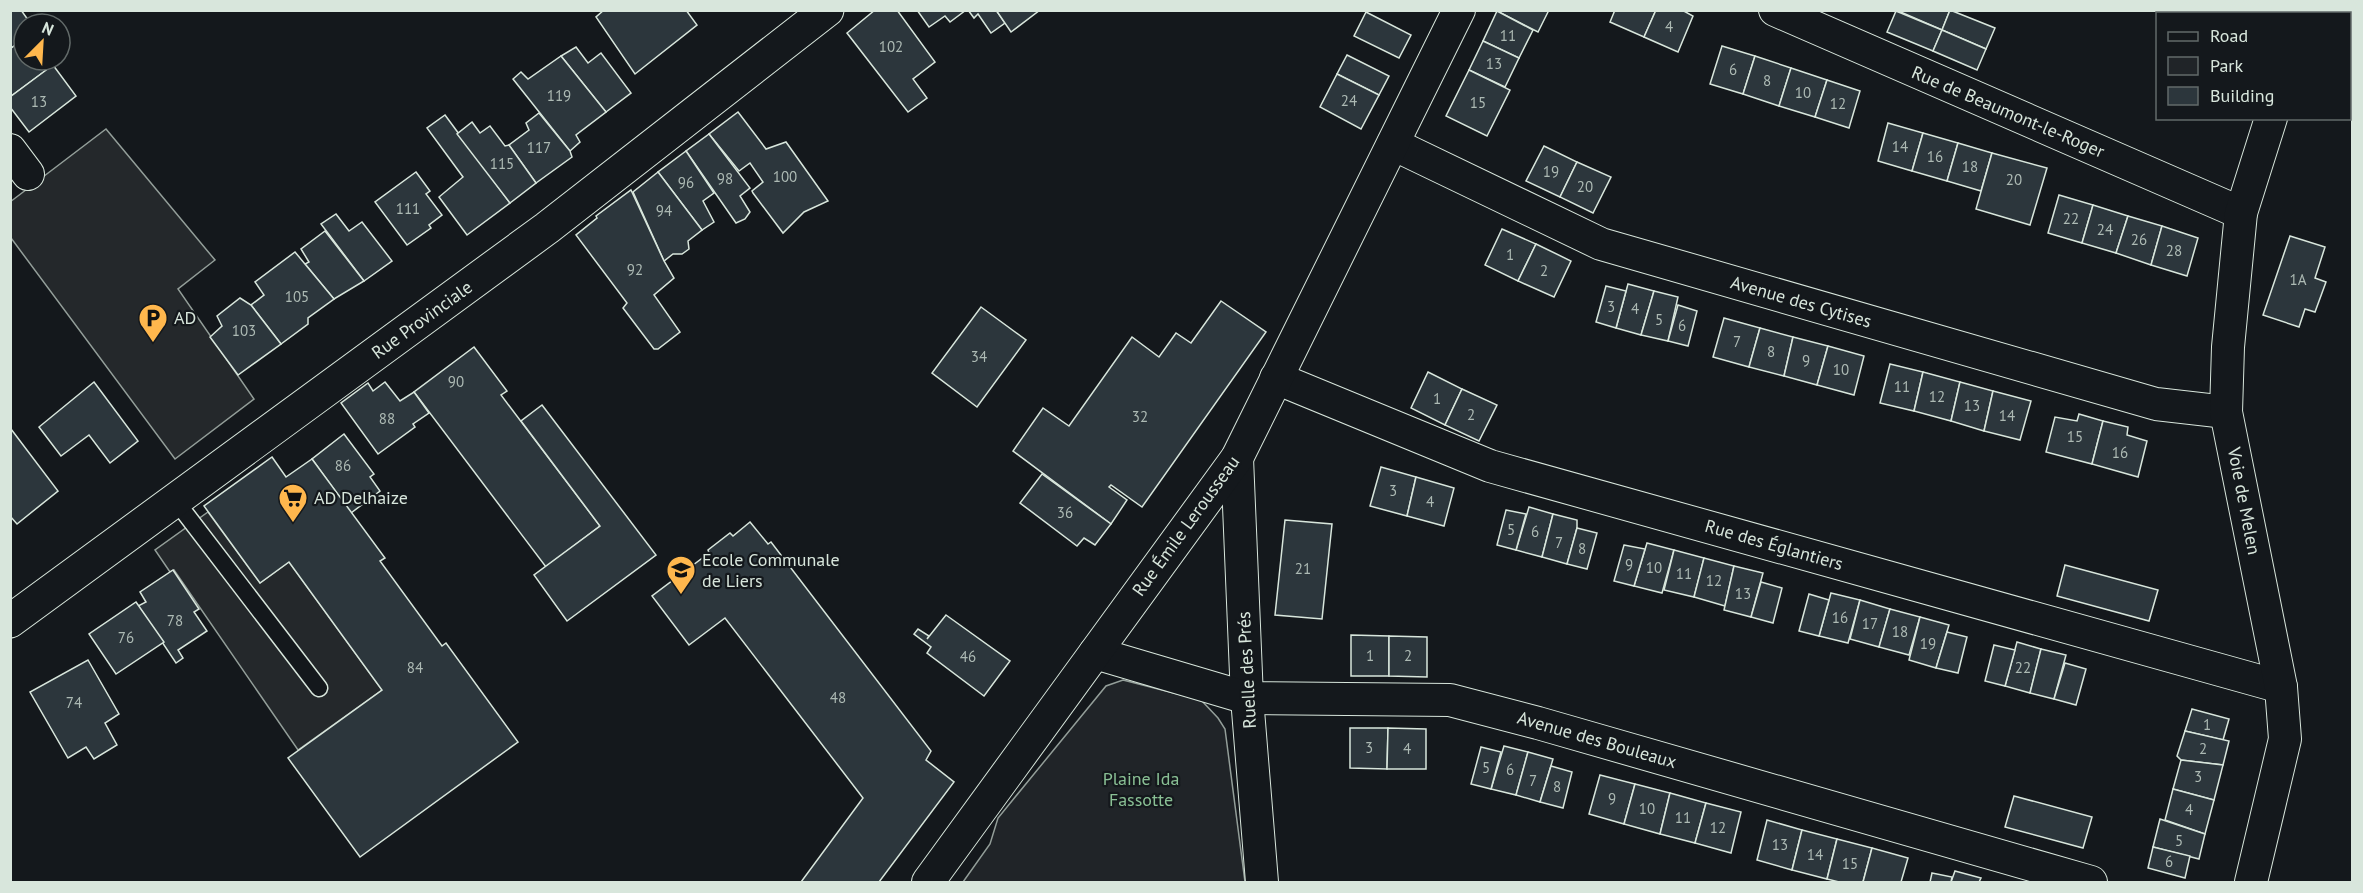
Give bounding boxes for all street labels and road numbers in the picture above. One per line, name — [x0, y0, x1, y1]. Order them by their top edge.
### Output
street label: Rue de Beaumont-le-Roger — [1908, 60, 2108, 163]
street label: Avenue des Cytises — [1728, 270, 1874, 333]
street label: Rue Provinciale — [367, 275, 477, 364]
street label: Voie de Melen — [2223, 444, 2266, 557]
street label: Rue Émile Lerousseau — [1127, 451, 1244, 601]
street label: Rue des Églantiers — [1702, 514, 1846, 575]
street label: Ruelle des Prés — [1232, 611, 1261, 729]
street label: Avenue des Bouleaux — [1515, 706, 1679, 773]

